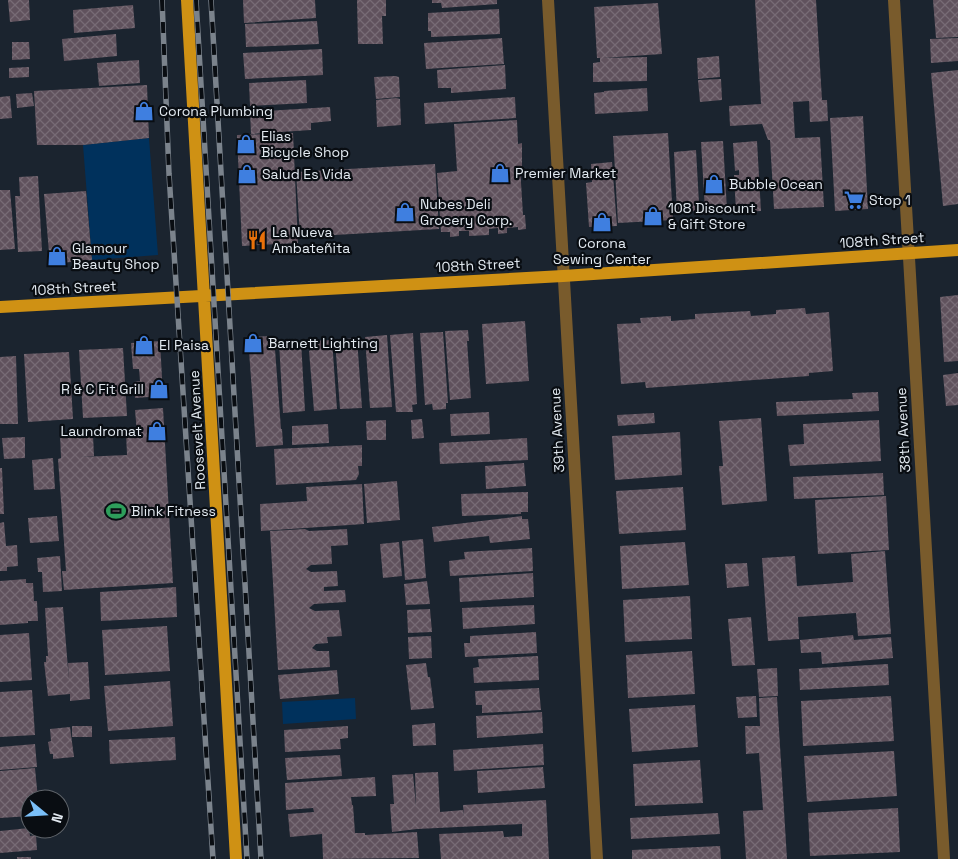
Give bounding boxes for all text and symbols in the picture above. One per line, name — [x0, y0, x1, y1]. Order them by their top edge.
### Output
shop icon: Corona Plumbing — [133, 100, 155, 122]
place label: Corona Plumbing — [159, 102, 273, 120]
place label: Elias Bicycle Shop — [261, 127, 349, 161]
shop icon: Elias Bicycle Shop — [235, 133, 257, 155]
shop icon: Premier Market — [489, 162, 511, 184]
shop icon: Salud Es Vida — [236, 163, 258, 185]
place label: Premier Market — [515, 164, 616, 182]
place label: Salud Es Vida — [262, 165, 351, 183]
shop icon: Bubble Ocean — [703, 173, 725, 195]
place label: Bubble Ocean — [729, 175, 823, 193]
supermarket icon: Stop 1 — [843, 189, 865, 211]
place label: Stop 1 — [869, 191, 911, 209]
place label: Nubes Deli Grocery Corp. — [420, 195, 512, 229]
place label: 108 Discount & Gift Store — [668, 199, 756, 233]
shop icon: Nubes Deli Grocery Corp. — [394, 201, 416, 223]
shop icon: 108 Discount & Gift Store — [642, 205, 664, 227]
shop icon: Corona Sewing Center — [591, 211, 613, 233]
place label: La Nueva Ambateñita — [272, 223, 350, 257]
street label: 108th Street — [839, 228, 925, 252]
restaurant icon: La Nueva Ambateñita — [246, 229, 268, 251]
place label: Corona Sewing Center — [553, 234, 651, 268]
place label: Glamour Beauty Shop — [72, 239, 159, 273]
shop icon: Glamour Beauty Shop — [46, 245, 68, 267]
street label: 108th Street — [435, 254, 521, 276]
street label: 108th Street — [31, 277, 117, 299]
shop icon: Barnett Lighting — [242, 332, 264, 354]
shop icon: El Paisa — [133, 334, 155, 356]
place label: Barnett Lighting — [268, 334, 378, 352]
place label: El Paisa — [159, 336, 209, 354]
street label: Roosevelt Avenue — [185, 370, 209, 490]
shop icon: R & C Fit Grill — [148, 378, 170, 400]
place label: R & C Fit Grill — [61, 380, 144, 398]
street label: 39th Avenue — [546, 387, 568, 473]
street label: 38th Avenue — [892, 387, 914, 473]
shop icon: Laundromat — [146, 420, 168, 442]
place label: Laundromat — [61, 422, 142, 440]
sports icon: Blink Fitness — [105, 500, 127, 522]
place label: Blink Fitness — [131, 502, 216, 520]
north arrow — [20, 789, 70, 839]
text: N — [47, 811, 67, 825]

